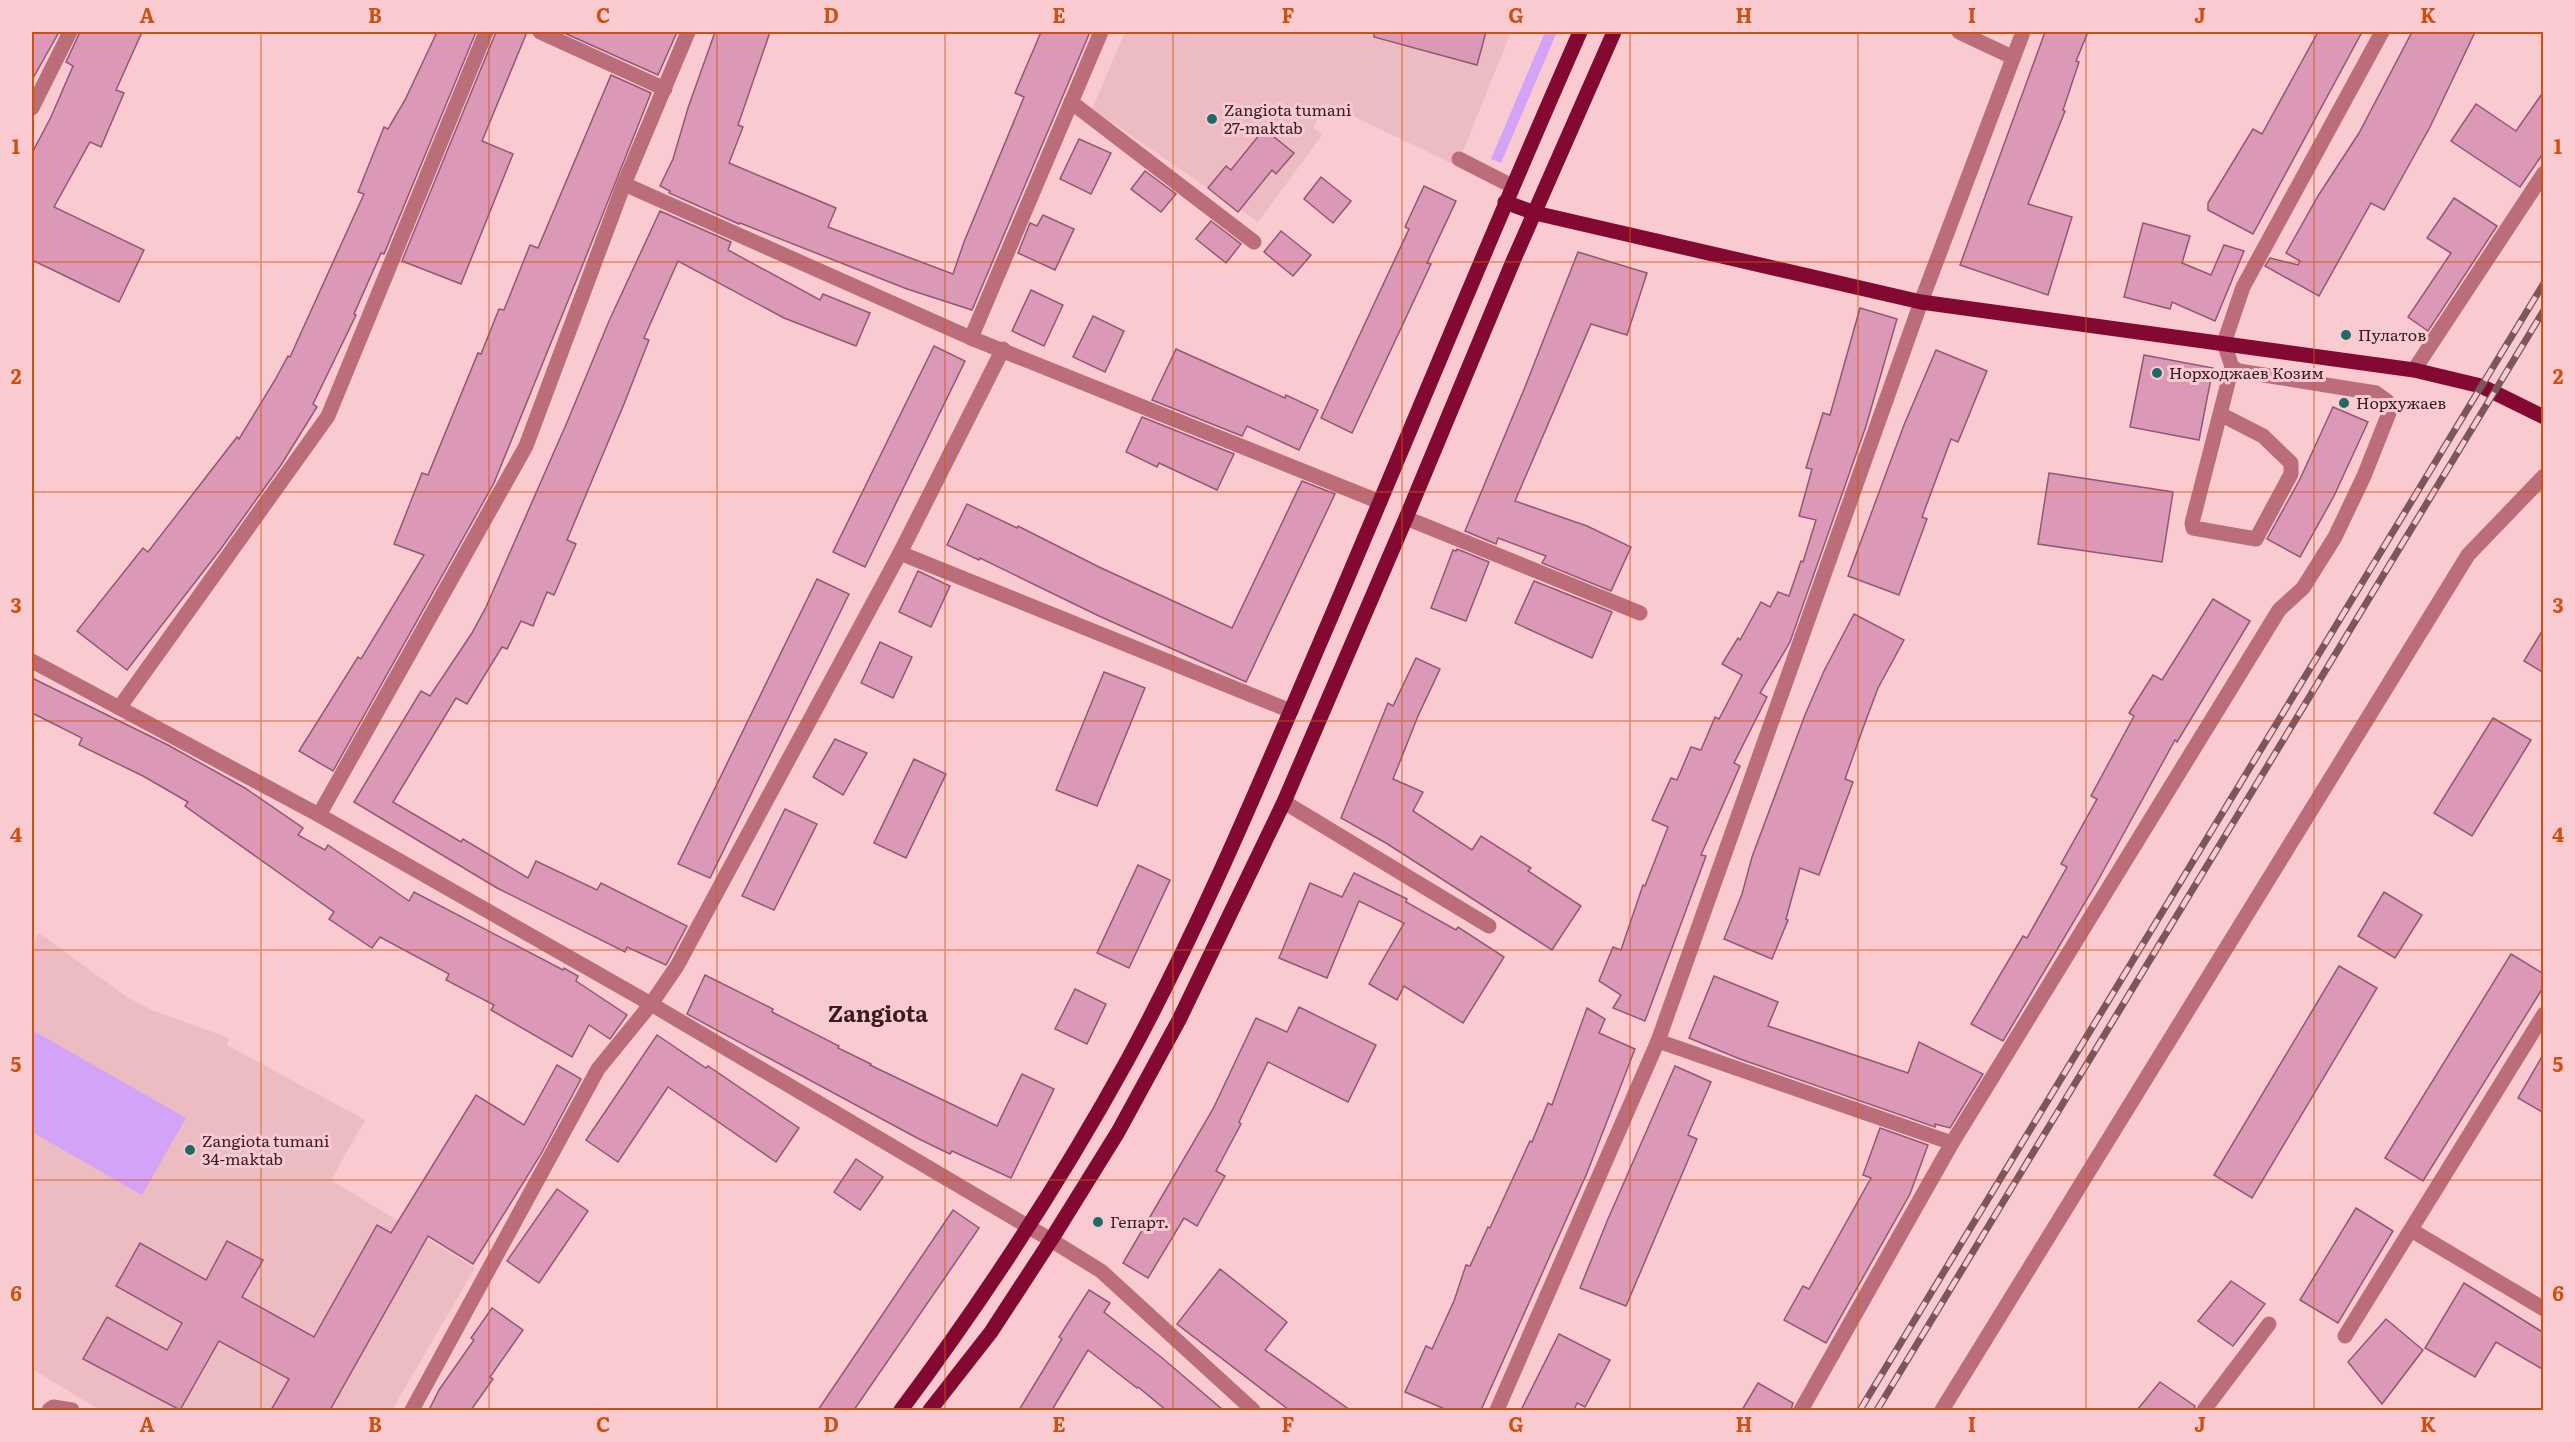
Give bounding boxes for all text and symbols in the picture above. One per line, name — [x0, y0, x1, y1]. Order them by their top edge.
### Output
text: A — [139, 0, 155, 29]
text: B — [368, 0, 382, 29]
text: C — [596, 0, 610, 29]
text: D — [823, 0, 839, 29]
text: E — [1052, 0, 1066, 29]
text: F — [1282, 0, 1295, 29]
text: G — [1508, 0, 1524, 29]
text: H — [1736, 0, 1752, 29]
text: I — [1968, 0, 1976, 29]
text: J — [2194, 0, 2206, 29]
text: K — [2420, 0, 2436, 29]
place label: Zangiota tumani 27-maktab — [1224, 97, 1351, 139]
marker: Zangiota tumani 27-maktab — [1205, 112, 1219, 126]
text: 1 — [12, 130, 20, 160]
text: 1 — [2554, 130, 2562, 160]
place label: Пулатов — [2358, 322, 2426, 346]
marker: Пулатов — [2339, 328, 2353, 342]
text: 2 — [11, 360, 22, 390]
place label: Норходжаев Козим — [2169, 360, 2324, 384]
text: 2 — [2553, 360, 2564, 390]
marker: Норходжаев Козим — [2150, 366, 2164, 380]
place label: Норхужаев — [2356, 390, 2446, 414]
marker: Норхужаев — [2337, 396, 2351, 410]
text: 3 — [10, 589, 22, 619]
text: 3 — [2552, 589, 2564, 619]
text: 4 — [10, 818, 22, 848]
text: 4 — [2552, 818, 2564, 848]
district label: Zangiota — [828, 996, 928, 1029]
text: 5 — [11, 1048, 22, 1078]
text: 5 — [2553, 1048, 2564, 1078]
place label: Zangiota tumani 34-maktab — [202, 1128, 329, 1170]
marker: Zangiota tumani 34-maktab — [183, 1143, 197, 1157]
place label: Гепарт. — [1110, 1209, 1169, 1233]
marker: Гепарт. — [1091, 1215, 1105, 1229]
text: 6 — [10, 1277, 22, 1307]
text: 6 — [2552, 1277, 2564, 1307]
text: A — [139, 1408, 155, 1438]
text: B — [368, 1408, 382, 1438]
text: C — [596, 1408, 610, 1438]
text: D — [823, 1408, 839, 1438]
text: E — [1052, 1408, 1066, 1438]
text: F — [1282, 1408, 1295, 1438]
text: G — [1508, 1408, 1524, 1438]
text: H — [1736, 1408, 1752, 1438]
text: I — [1968, 1408, 1976, 1438]
text: J — [2194, 1408, 2206, 1438]
text: K — [2420, 1408, 2436, 1438]

